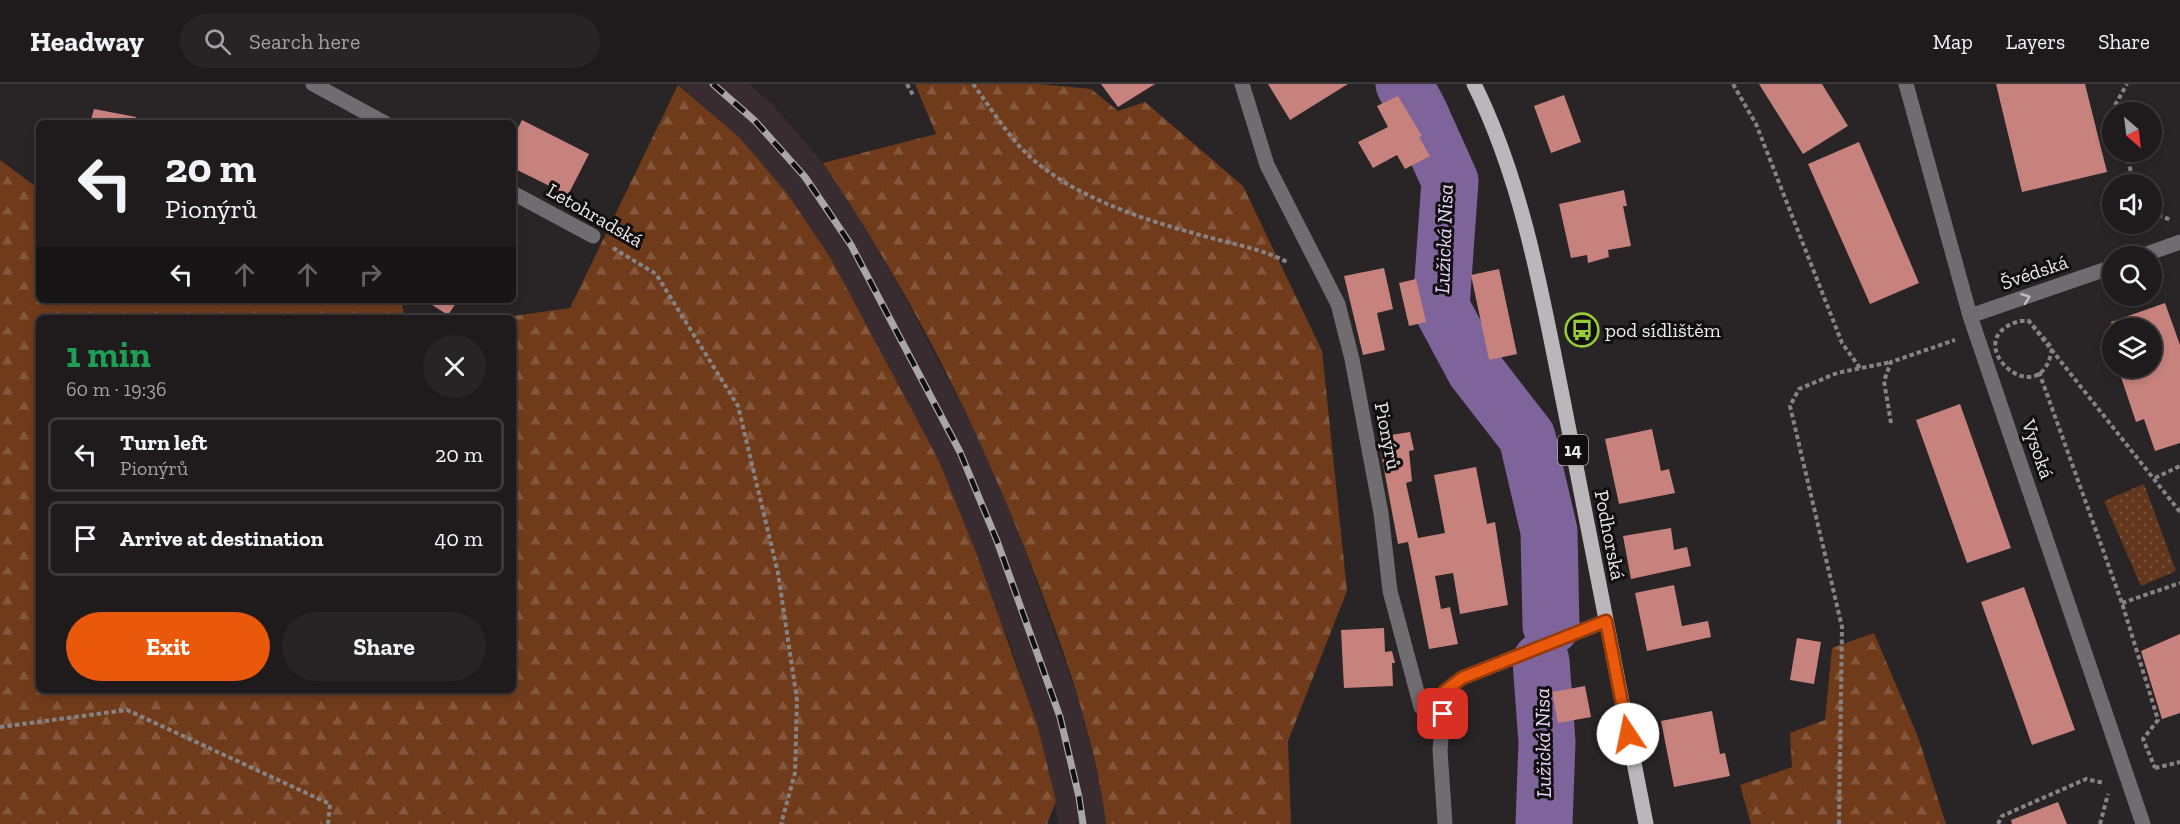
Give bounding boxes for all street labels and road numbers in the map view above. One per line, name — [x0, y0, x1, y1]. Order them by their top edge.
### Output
street label: Letohradská — [543, 178, 648, 252]
street label: Švédská — [1997, 249, 2071, 295]
street label: Pionýrů — [1370, 400, 1406, 472]
street label: Vysoká — [2016, 415, 2059, 482]
road number: 14 — [1558, 435, 1588, 465]
street label: Podhorská — [1590, 488, 1631, 582]

